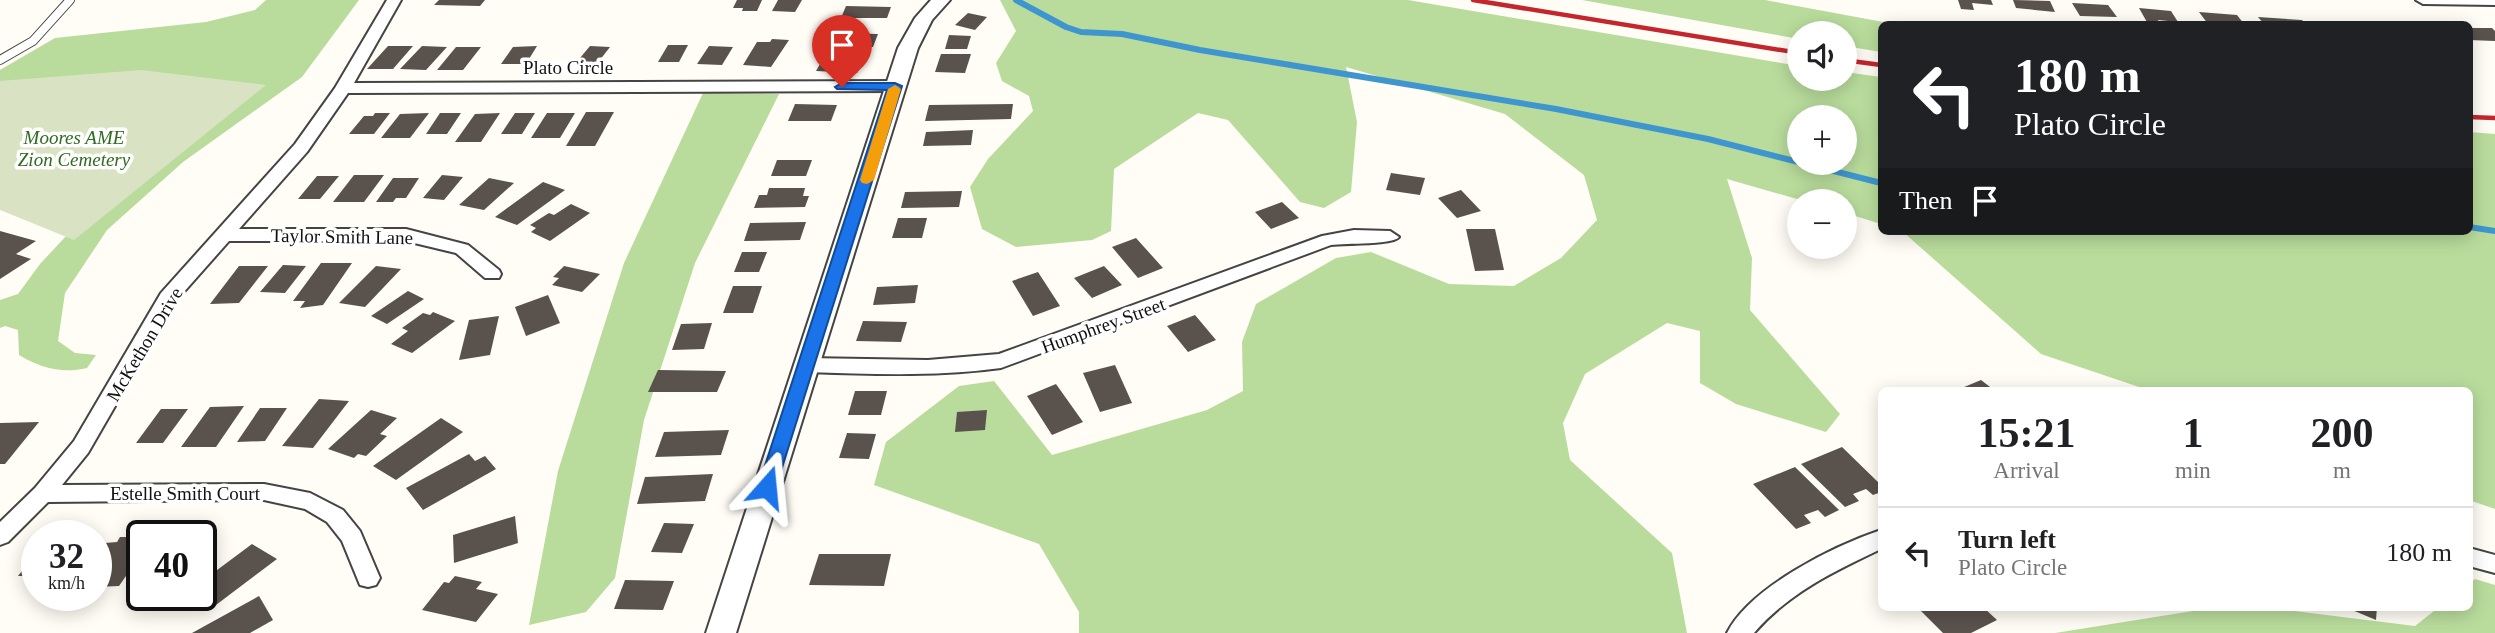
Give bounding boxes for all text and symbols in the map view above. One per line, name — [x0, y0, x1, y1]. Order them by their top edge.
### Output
pin — [812, 15, 872, 87]
map controls — [1787, 21, 1857, 259]
button: sound — [1787, 21, 1857, 91]
icon: arrive — [823, 26, 861, 64]
text: 180 m — [2014, 48, 2141, 103]
icon: left — [1899, 49, 1990, 140]
street label: Plato Circle — [523, 57, 613, 78]
button: + — [1787, 105, 1857, 175]
text: Plato Circle — [2014, 106, 2166, 142]
park label: Moores AME Zion Cemetery — [18, 127, 131, 170]
icon: arrive — [1966, 182, 2004, 220]
text: Then — [1899, 186, 1952, 215]
button: − — [1787, 189, 1857, 259]
street label: Taylor Smith Lane — [271, 225, 413, 248]
street label: McKethon Drive — [102, 283, 187, 405]
street label: Humphrey Street — [1038, 293, 1169, 358]
text: 15:21 — [1978, 410, 2076, 456]
text: 1 — [2182, 410, 2203, 456]
text: 200 — [2310, 410, 2373, 456]
position arrow — [730, 450, 804, 524]
text: Arrival — [1993, 458, 2060, 483]
text: min — [2175, 458, 2211, 483]
text: m — [2333, 458, 2351, 483]
street label: Estelle Smith Court — [110, 483, 261, 504]
speed limit sign: 40 — [126, 520, 217, 611]
text: Turn left — [1958, 525, 2056, 554]
icon: left — [1899, 534, 1937, 572]
text: 32 — [49, 537, 84, 576]
text: 180 m — [2386, 538, 2452, 567]
text: Plato Circle — [1958, 555, 2067, 580]
text: km/h — [48, 573, 85, 593]

